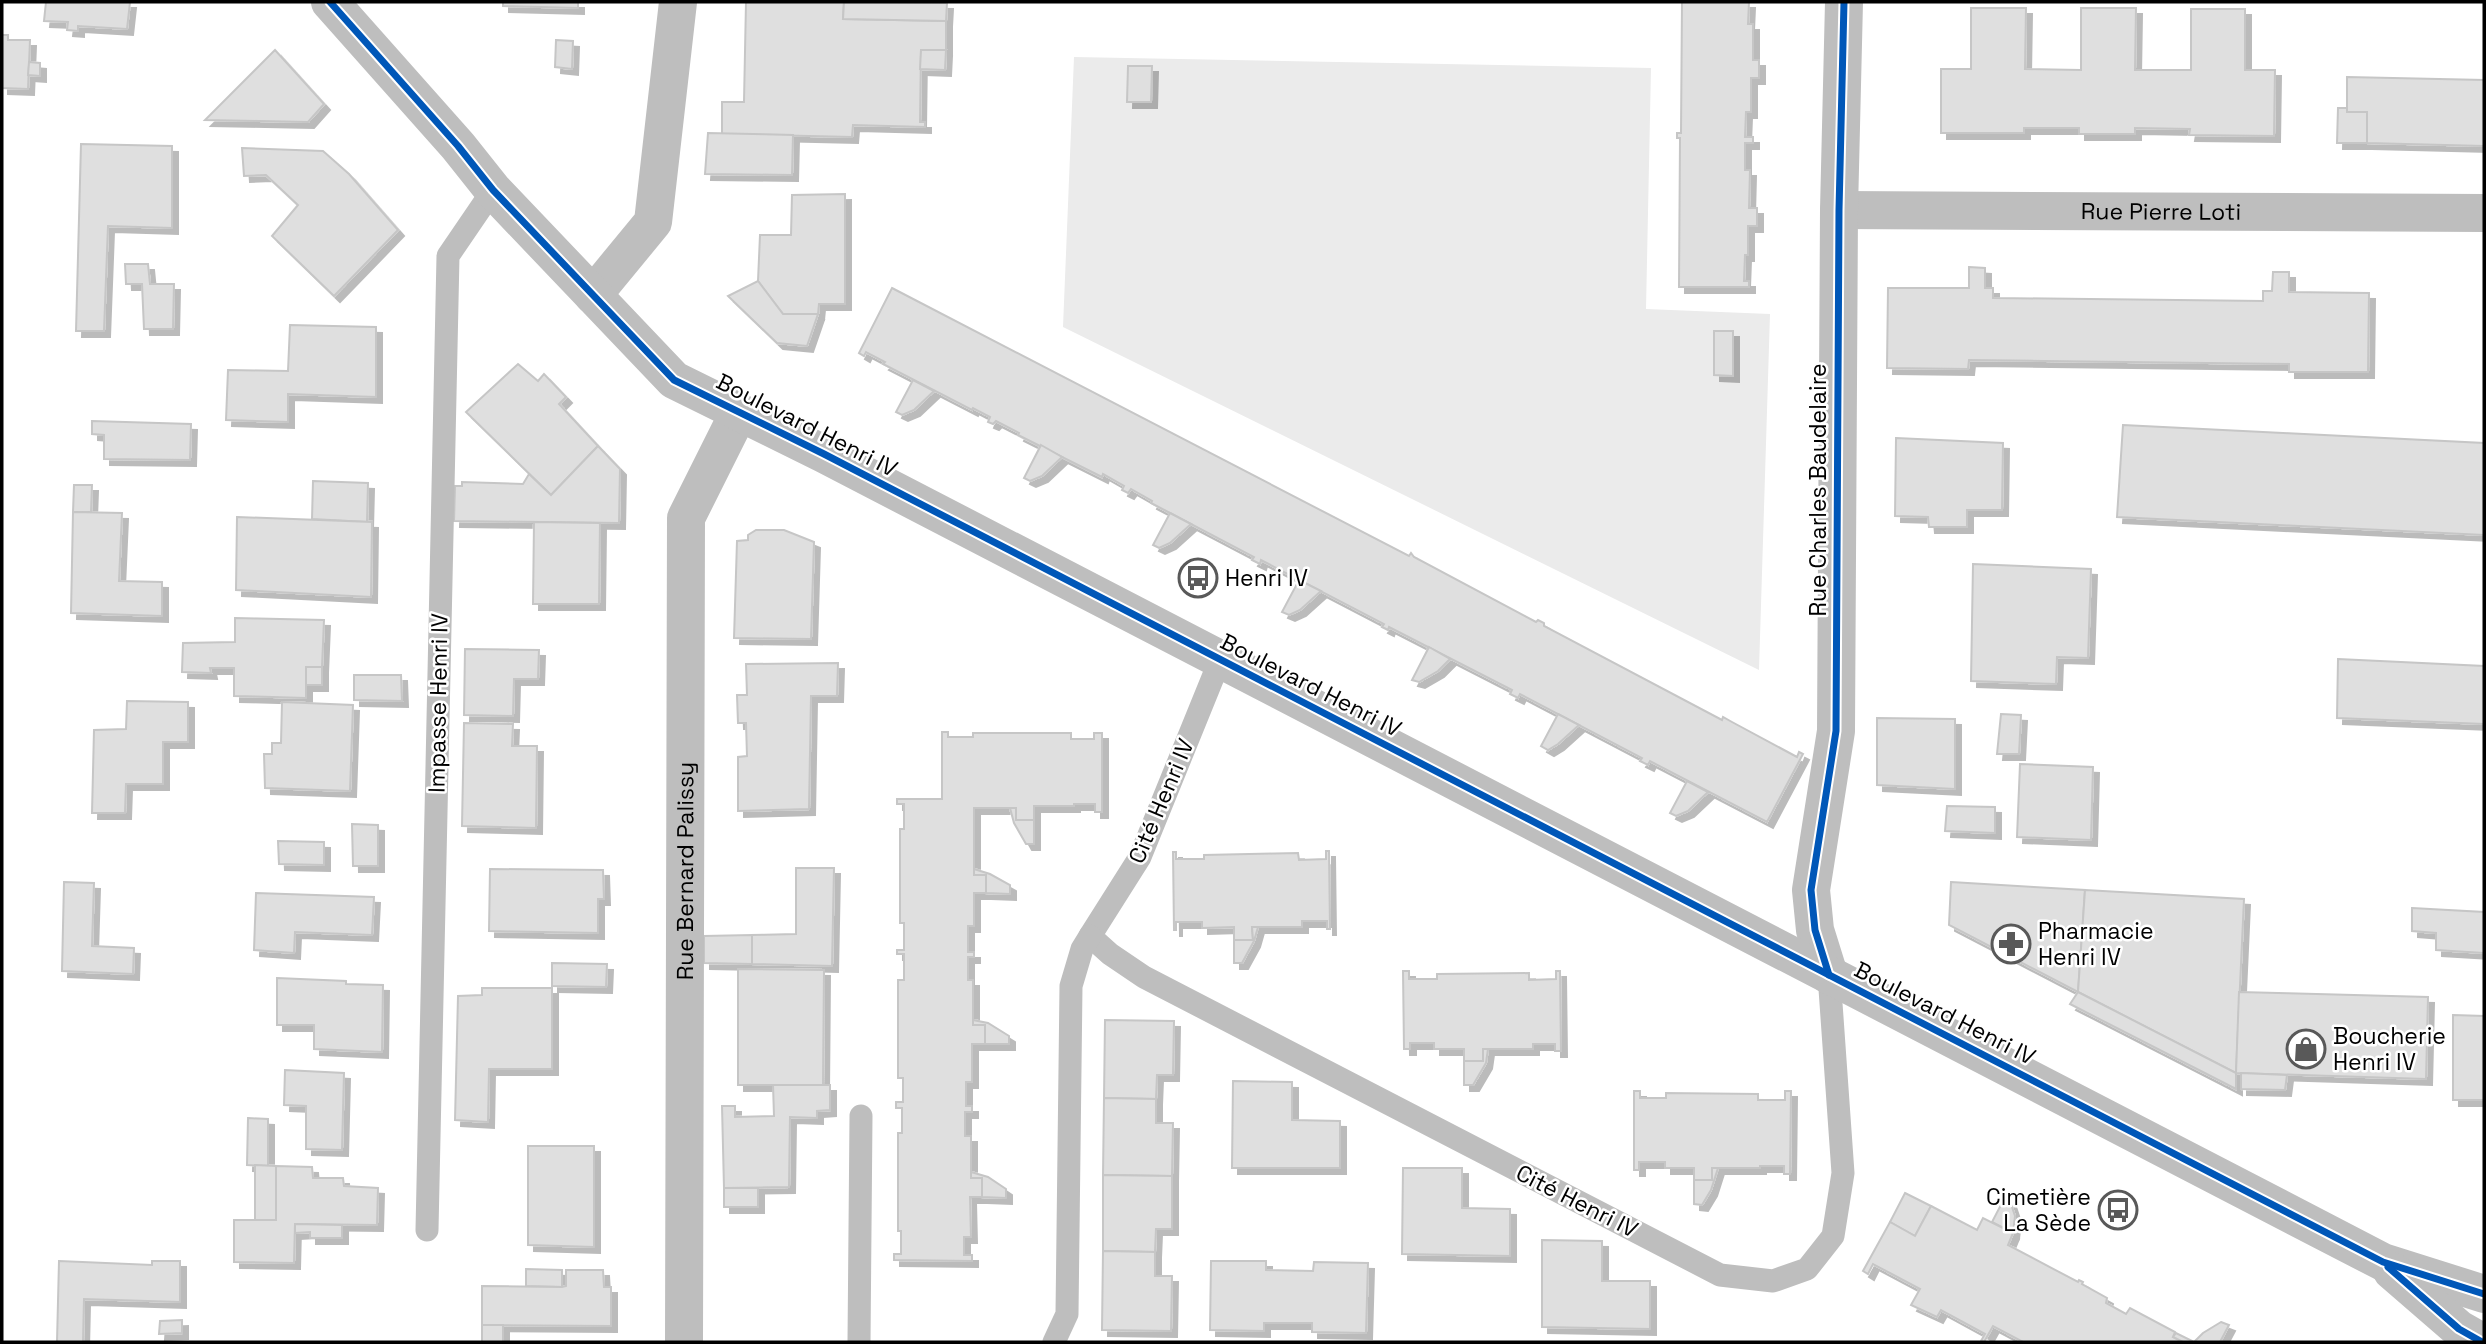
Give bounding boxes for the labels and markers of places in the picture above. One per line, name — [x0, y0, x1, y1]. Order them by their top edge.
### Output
bus stop icon: Henri IV — [1177, 557, 1219, 599]
place label: Henri IV — [1225, 563, 1308, 593]
place label: Pharmacie Henri IV — [2038, 916, 2154, 972]
pharmacy icon: Pharmacie Henri IV — [1990, 923, 2032, 965]
place label: Boucherie Henri IV — [2333, 1021, 2446, 1077]
shop icon: Boucherie Henri IV — [2285, 1028, 2327, 1070]
place label: Cimetière La Sède — [1986, 1182, 2091, 1238]
bus stop icon: Cimetière La Sède — [2097, 1189, 2139, 1231]

